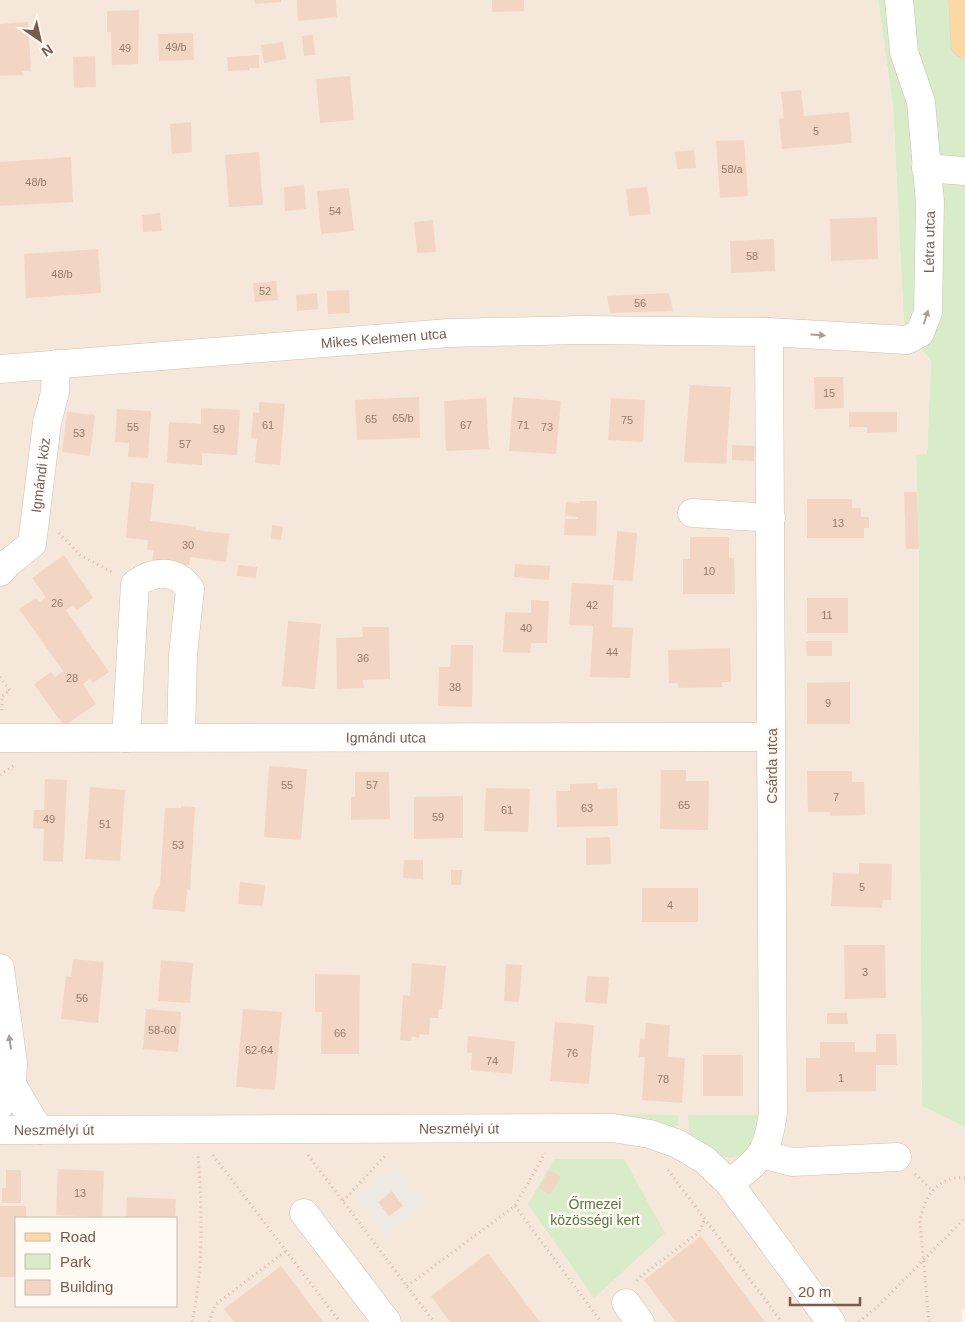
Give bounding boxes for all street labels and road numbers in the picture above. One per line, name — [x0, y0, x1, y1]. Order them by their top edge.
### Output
street label: Létra utca — [921, 210, 938, 273]
street label: Mikes Kelemen utca — [320, 325, 448, 351]
street label: Igmándi köz — [28, 437, 53, 514]
street label: Csárda utca — [764, 728, 780, 804]
street label: Igmándi utca — [346, 729, 426, 746]
street label: Neszmélyi út — [419, 1120, 499, 1137]
street label: Neszmélyi út — [14, 1122, 94, 1138]

